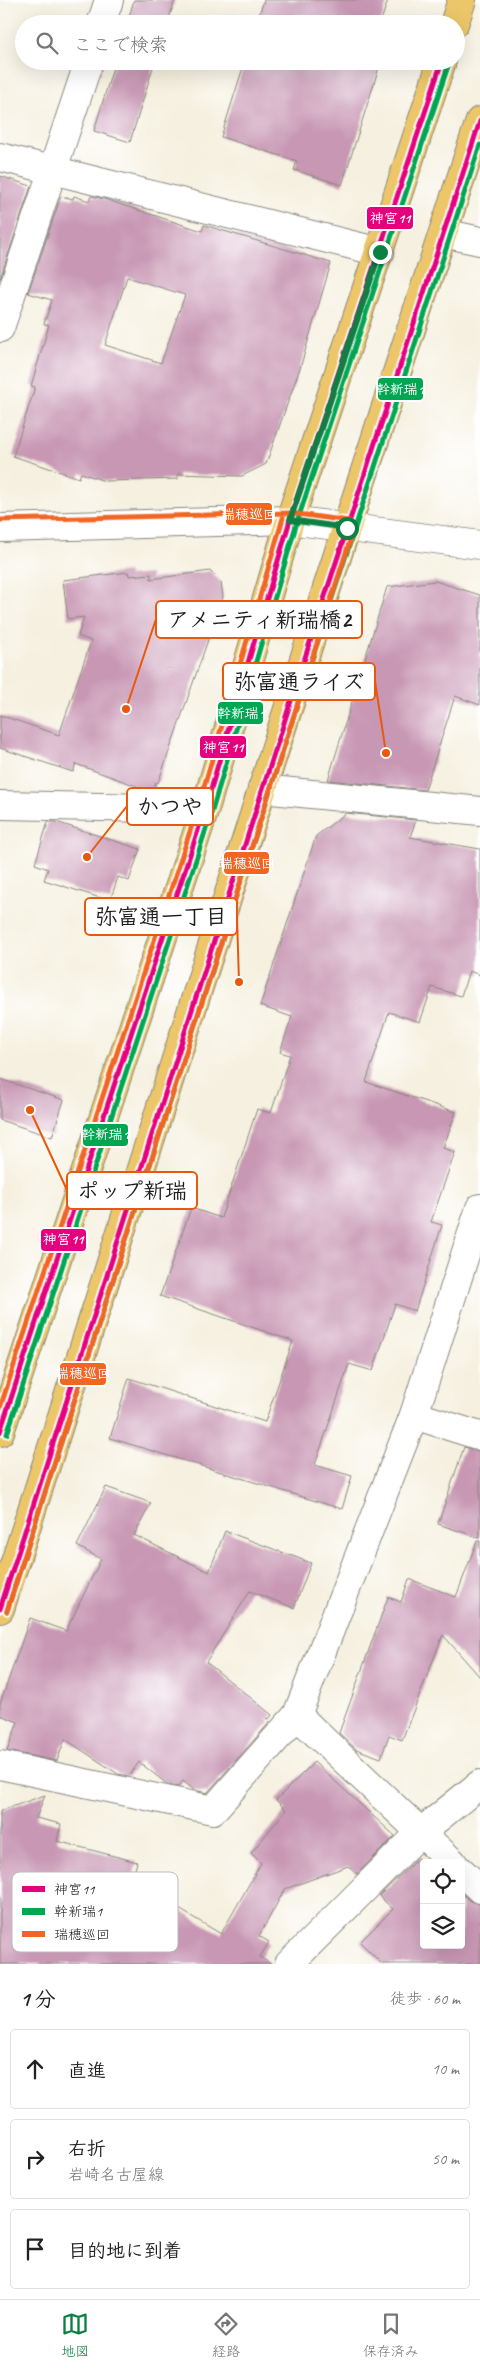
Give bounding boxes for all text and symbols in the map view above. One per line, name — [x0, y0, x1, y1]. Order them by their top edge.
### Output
search box — [15, 15, 465, 70]
icon: search — [33, 29, 61, 57]
text: ここで検索 — [73, 33, 168, 57]
line badge: 神宮11 — [366, 206, 414, 230]
text: 神宮11 — [370, 210, 412, 227]
route end — [369, 241, 392, 264]
line badge: 幹新瑞1 — [377, 377, 424, 401]
text: 幹新瑞1 — [376, 381, 426, 398]
line badge: 瑞穂巡回 — [225, 502, 273, 526]
text: 瑞穂巡回 — [220, 506, 277, 523]
route start — [336, 517, 359, 540]
callout: アメニティ新瑞橋2 — [156, 601, 362, 638]
text: アメニティ新瑞橋2 — [167, 606, 353, 634]
callout: 弥富通ライズ — [223, 663, 375, 700]
text: 弥富通ライズ — [234, 668, 364, 696]
line badge: 幹新瑞1 — [217, 701, 264, 725]
text: 幹新瑞1 — [217, 705, 267, 722]
line badge: 神宮11 — [199, 735, 247, 759]
text: 神宮11 — [203, 739, 245, 756]
callout: かつや — [127, 788, 213, 825]
text: かつや — [137, 793, 203, 821]
line badge: 瑞穂巡回 — [223, 851, 270, 875]
text: 瑞穂巡回 — [218, 855, 275, 872]
callout: 弥富通一丁目 — [85, 898, 237, 935]
text: 弥富通一丁目 — [95, 903, 227, 931]
line badge: 幹新瑞1 — [82, 1123, 129, 1147]
text: 幹新瑞1 — [81, 1126, 131, 1143]
callout: ポップ新瑞 — [67, 1172, 197, 1209]
text: ポップ新瑞 — [77, 1177, 187, 1205]
line badge: 神宮11 — [40, 1228, 87, 1252]
text: 神宮11 — [43, 1231, 85, 1248]
line badge: 瑞穂巡回 — [59, 1362, 107, 1386]
text: 瑞穂巡回 — [54, 1365, 111, 1382]
map controls — [420, 1859, 465, 1949]
button: locate — [420, 1859, 465, 1904]
legend — [12, 1872, 178, 1952]
text: 神宮11 — [54, 1881, 95, 1898]
text: 幹新瑞1 — [54, 1903, 103, 1920]
button: layers — [420, 1904, 465, 1949]
text: 瑞穂巡回 — [54, 1926, 110, 1943]
text: 1 分 — [20, 1986, 56, 2012]
text: 徒歩 · 60 m — [390, 1989, 460, 2009]
icon: ahead — [21, 2055, 49, 2083]
text: 直進 — [68, 2059, 106, 2083]
text: 10 m — [432, 2059, 459, 2079]
text: 右折 — [68, 2137, 106, 2161]
icon: right — [21, 2145, 49, 2173]
text: 50 m — [432, 2149, 459, 2169]
text: 岩崎名古屋線 — [68, 2165, 164, 2185]
icon: arrive — [21, 2235, 49, 2263]
text: 目的地に到着 — [68, 2239, 182, 2263]
tab: 地図 — [61, 2310, 89, 2360]
tab: 経路 — [212, 2310, 240, 2360]
tab: 保存済み — [363, 2310, 419, 2360]

